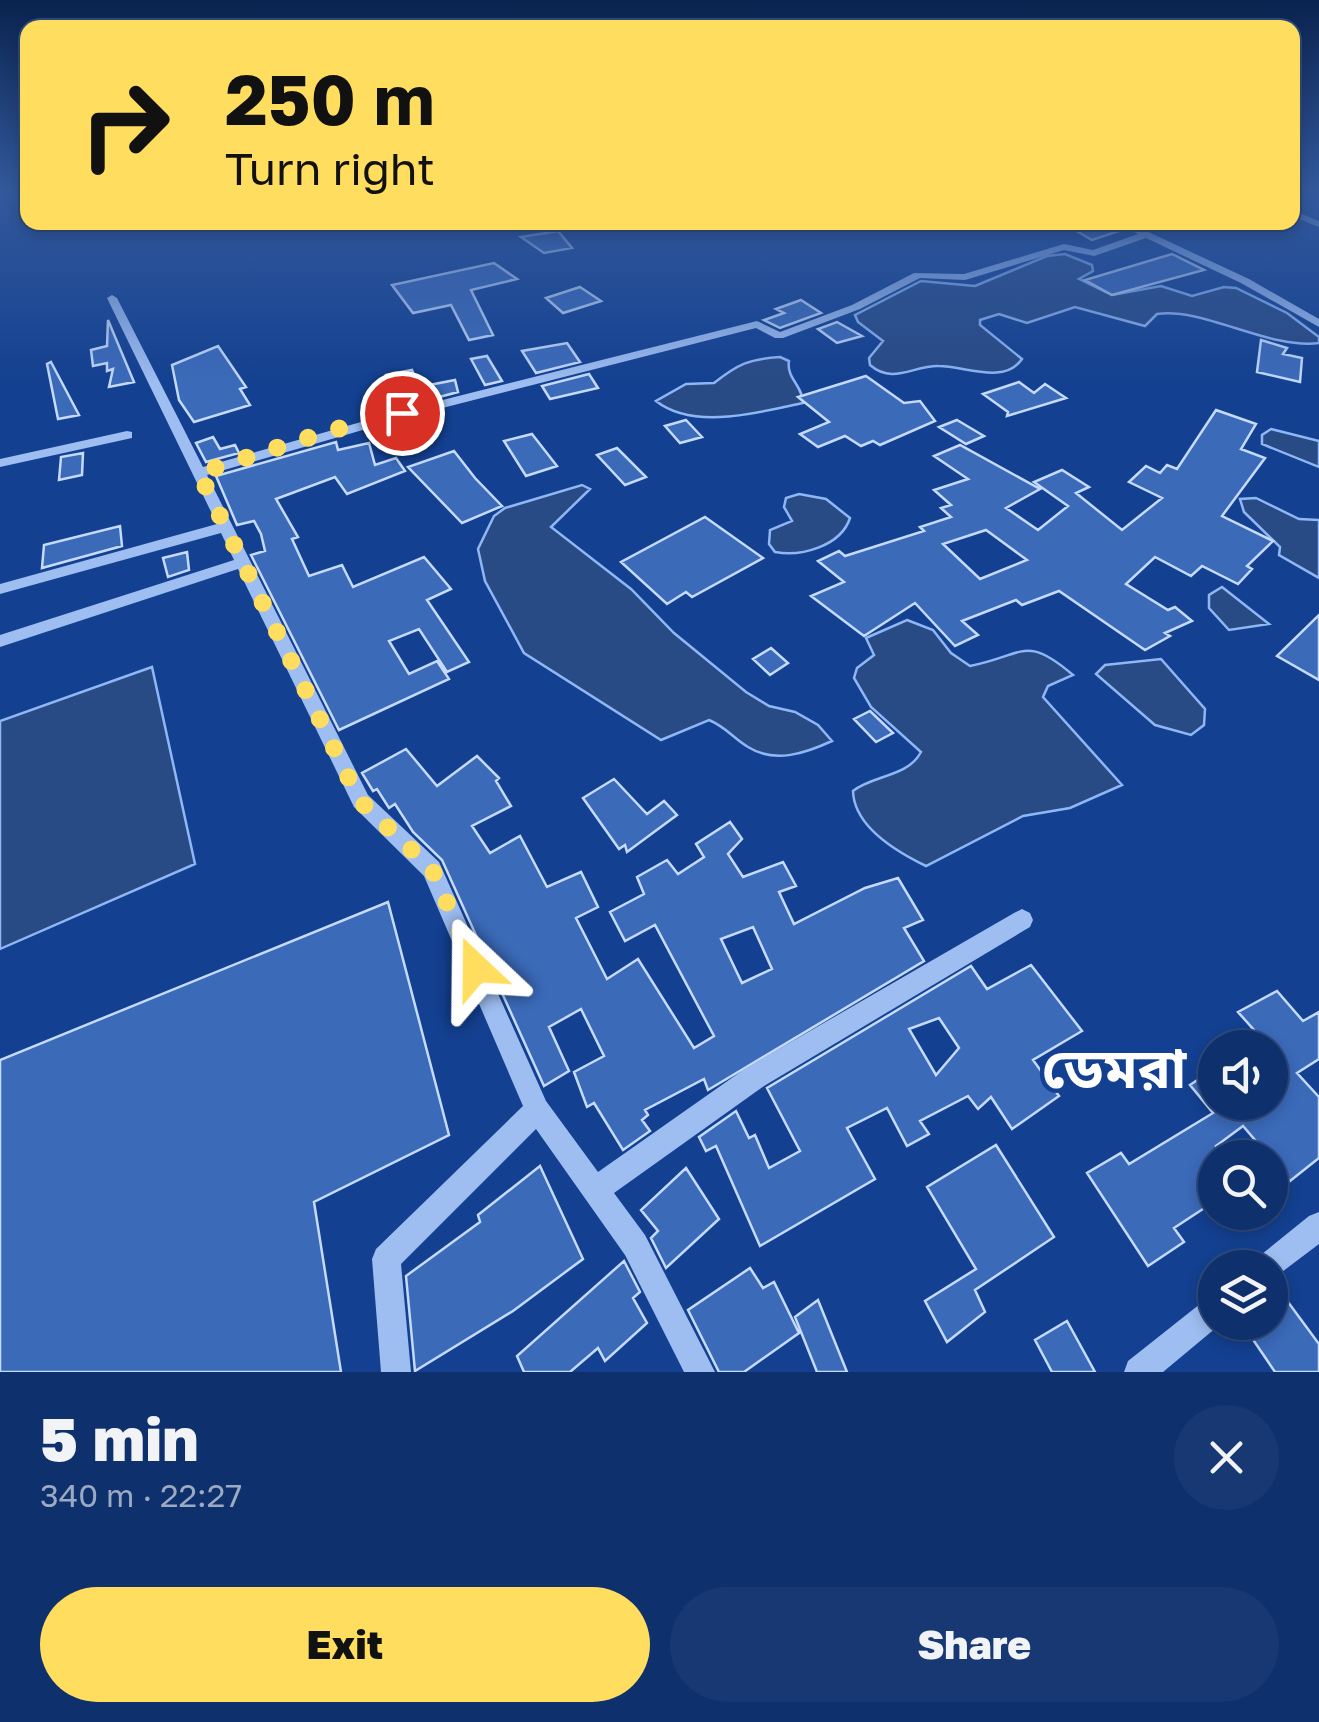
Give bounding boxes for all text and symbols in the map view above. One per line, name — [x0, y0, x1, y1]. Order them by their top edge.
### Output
text: 250 m — [225, 56, 435, 140]
icon: right — [60, 60, 190, 190]
text: Turn right — [225, 141, 435, 195]
pin — [360, 371, 445, 456]
icon: arrive — [375, 386, 430, 441]
position arrow — [424, 916, 528, 1020]
map controls — [1198, 1030, 1288, 1340]
button: sound — [1198, 1030, 1288, 1120]
district label: ডেমরা — [1042, 1034, 1188, 1100]
button: search — [1198, 1140, 1288, 1230]
button: layers — [1198, 1250, 1288, 1340]
text: 5 min — [40, 1402, 199, 1474]
button: close — [1174, 1405, 1279, 1510]
text: 340 m · 22:27 — [40, 1476, 242, 1514]
button: Exit — [40, 1587, 650, 1702]
button: Share — [670, 1587, 1279, 1702]

